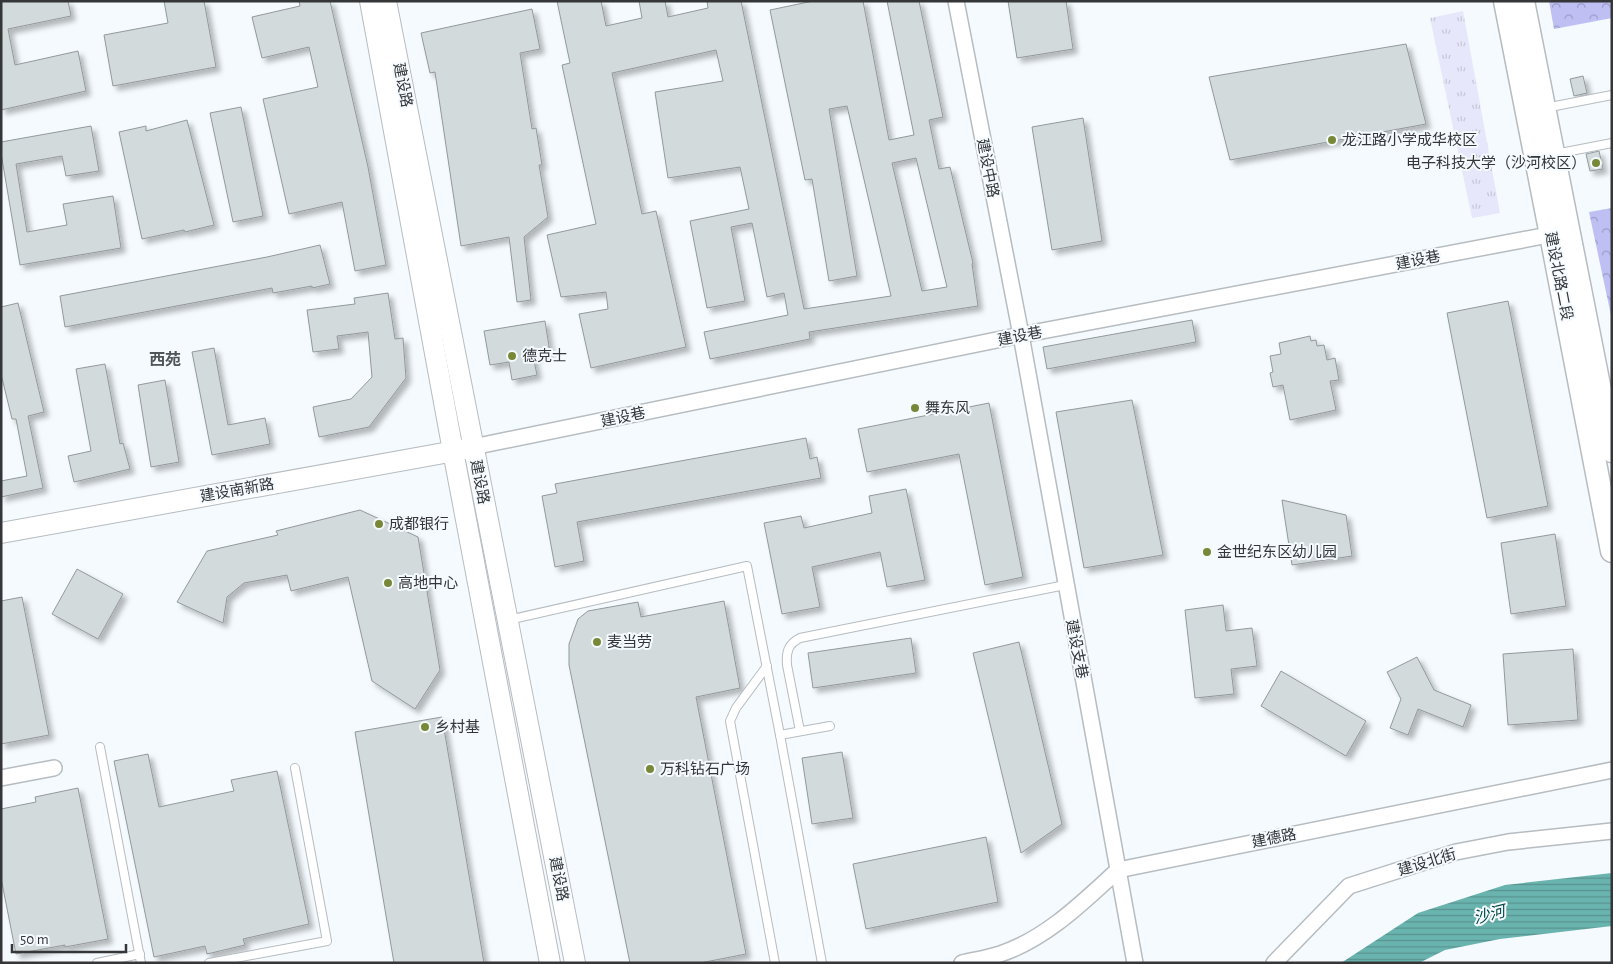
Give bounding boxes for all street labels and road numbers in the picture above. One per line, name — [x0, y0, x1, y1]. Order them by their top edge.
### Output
street label: 建设路 — [391, 61, 415, 109]
street label: 建设中路 — [974, 137, 1002, 199]
street label: 建设北路二段 — [1543, 230, 1576, 322]
street label: 建设巷 — [1394, 248, 1442, 272]
street label: 建设巷 — [996, 324, 1044, 348]
street label: 建设巷 — [599, 404, 647, 430]
street label: 建设路 — [468, 458, 492, 506]
street label: 建设南新路 — [199, 476, 275, 504]
street label: 建设支巷 — [1063, 618, 1091, 680]
street label: 建德路 — [1250, 825, 1298, 850]
street label: 建设北街 — [1396, 845, 1458, 878]
street label: 建设路 — [547, 855, 571, 903]

